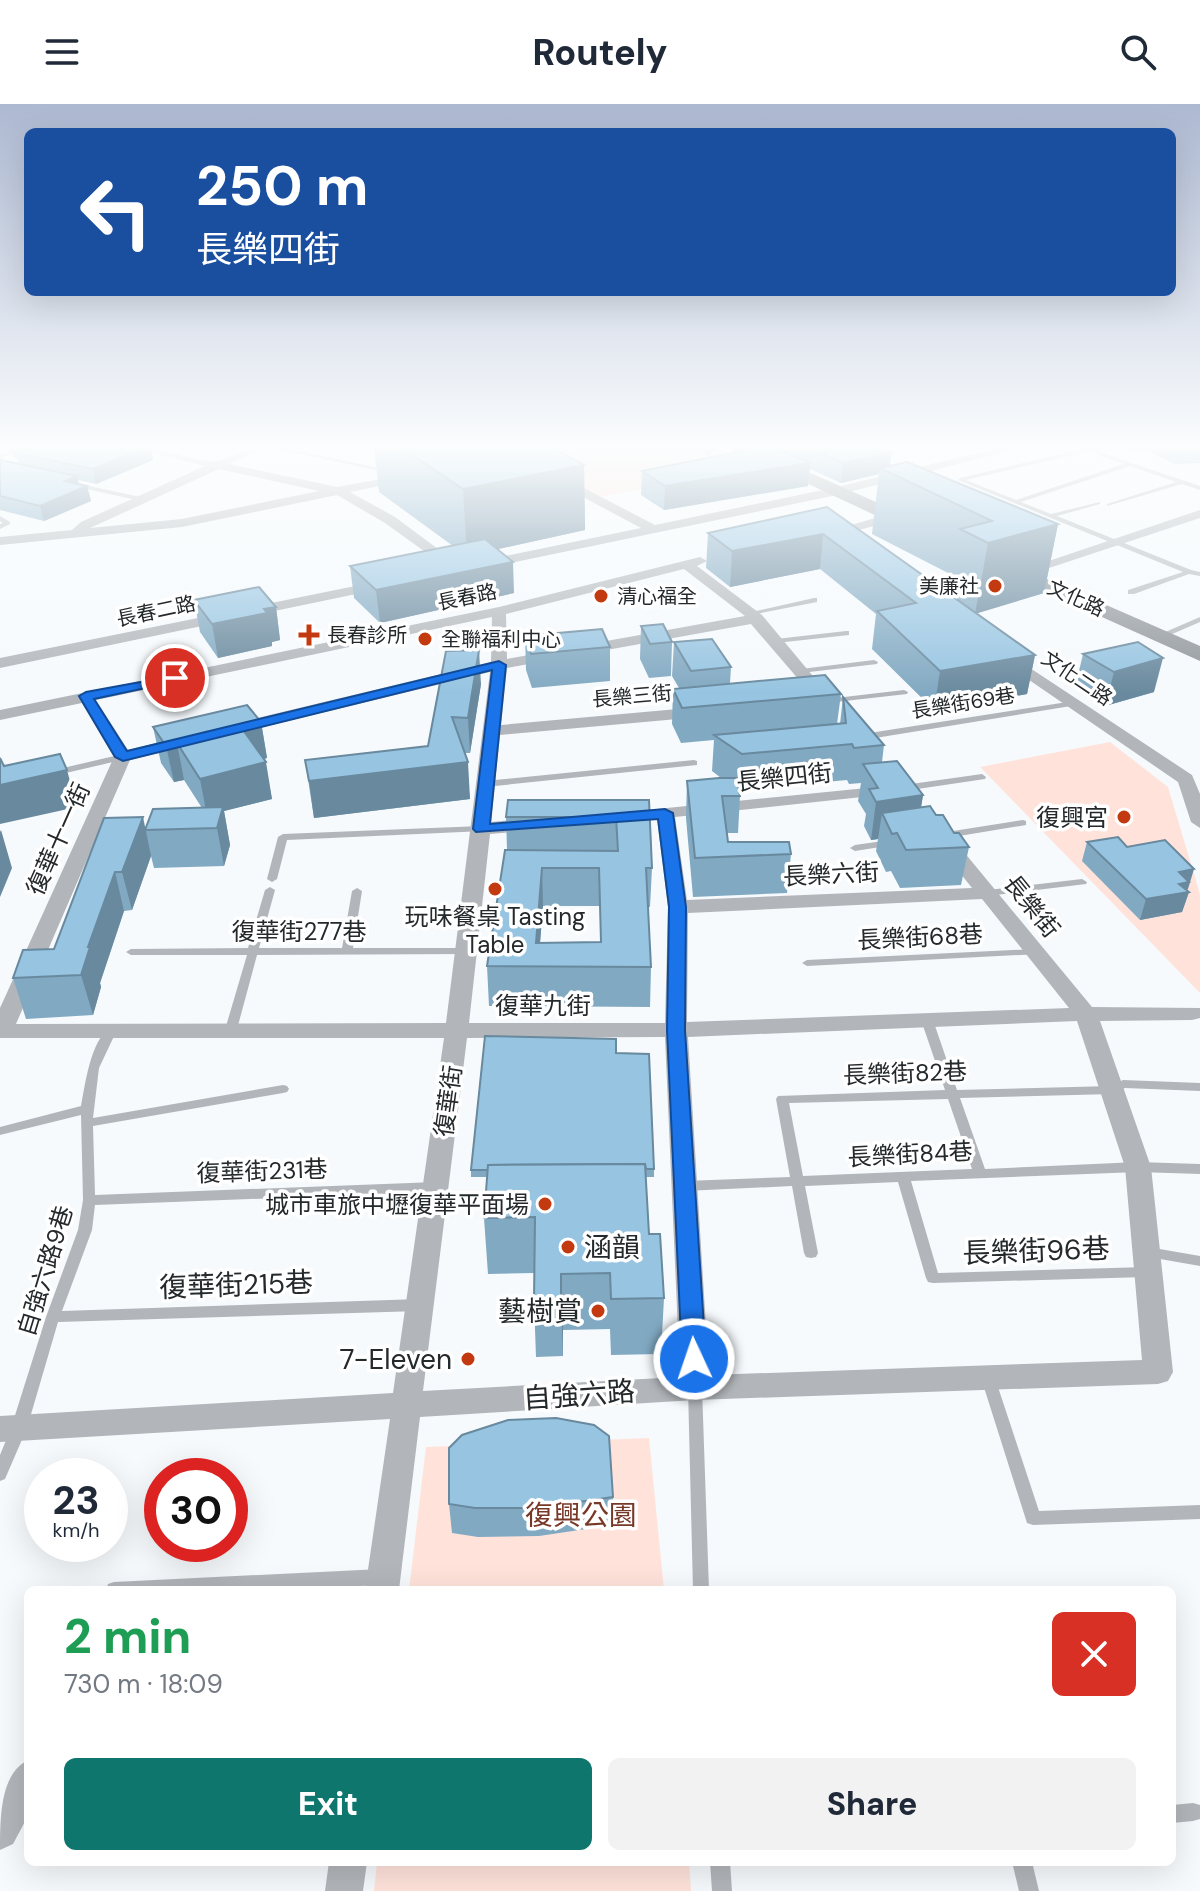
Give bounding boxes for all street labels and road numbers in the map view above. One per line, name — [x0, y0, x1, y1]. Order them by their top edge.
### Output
street label: 文化路 — [1043, 574, 1109, 622]
street label: 長春路 — [435, 578, 499, 616]
street label: 長春二路 — [114, 590, 198, 632]
street label: 文化二路 — [1037, 645, 1117, 711]
street label: 長樂三街 — [591, 680, 673, 712]
street label: 長樂街69巷 — [909, 682, 1017, 724]
street label: 長樂四街 — [735, 757, 833, 797]
street label: 復華十一街 — [19, 778, 97, 900]
street label: 長樂六街 — [782, 856, 880, 892]
street label: 長樂街 — [997, 868, 1067, 944]
street label: 復華街277巷 — [231, 916, 367, 947]
street label: 長樂街68巷 — [856, 918, 984, 956]
street label: 復華九街 — [495, 990, 591, 1021]
street label: 長樂街82巷 — [842, 1055, 968, 1091]
street label: 復華街 — [428, 1063, 468, 1139]
street label: 長樂街84巷 — [847, 1135, 973, 1173]
street label: 復華街231巷 — [196, 1153, 328, 1189]
street label: 自強六路9巷 — [10, 1202, 80, 1340]
street label: 長樂街96巷 — [962, 1230, 1110, 1272]
street label: 復華街215巷 — [158, 1264, 314, 1306]
street label: 自強六路 — [522, 1373, 636, 1417]

